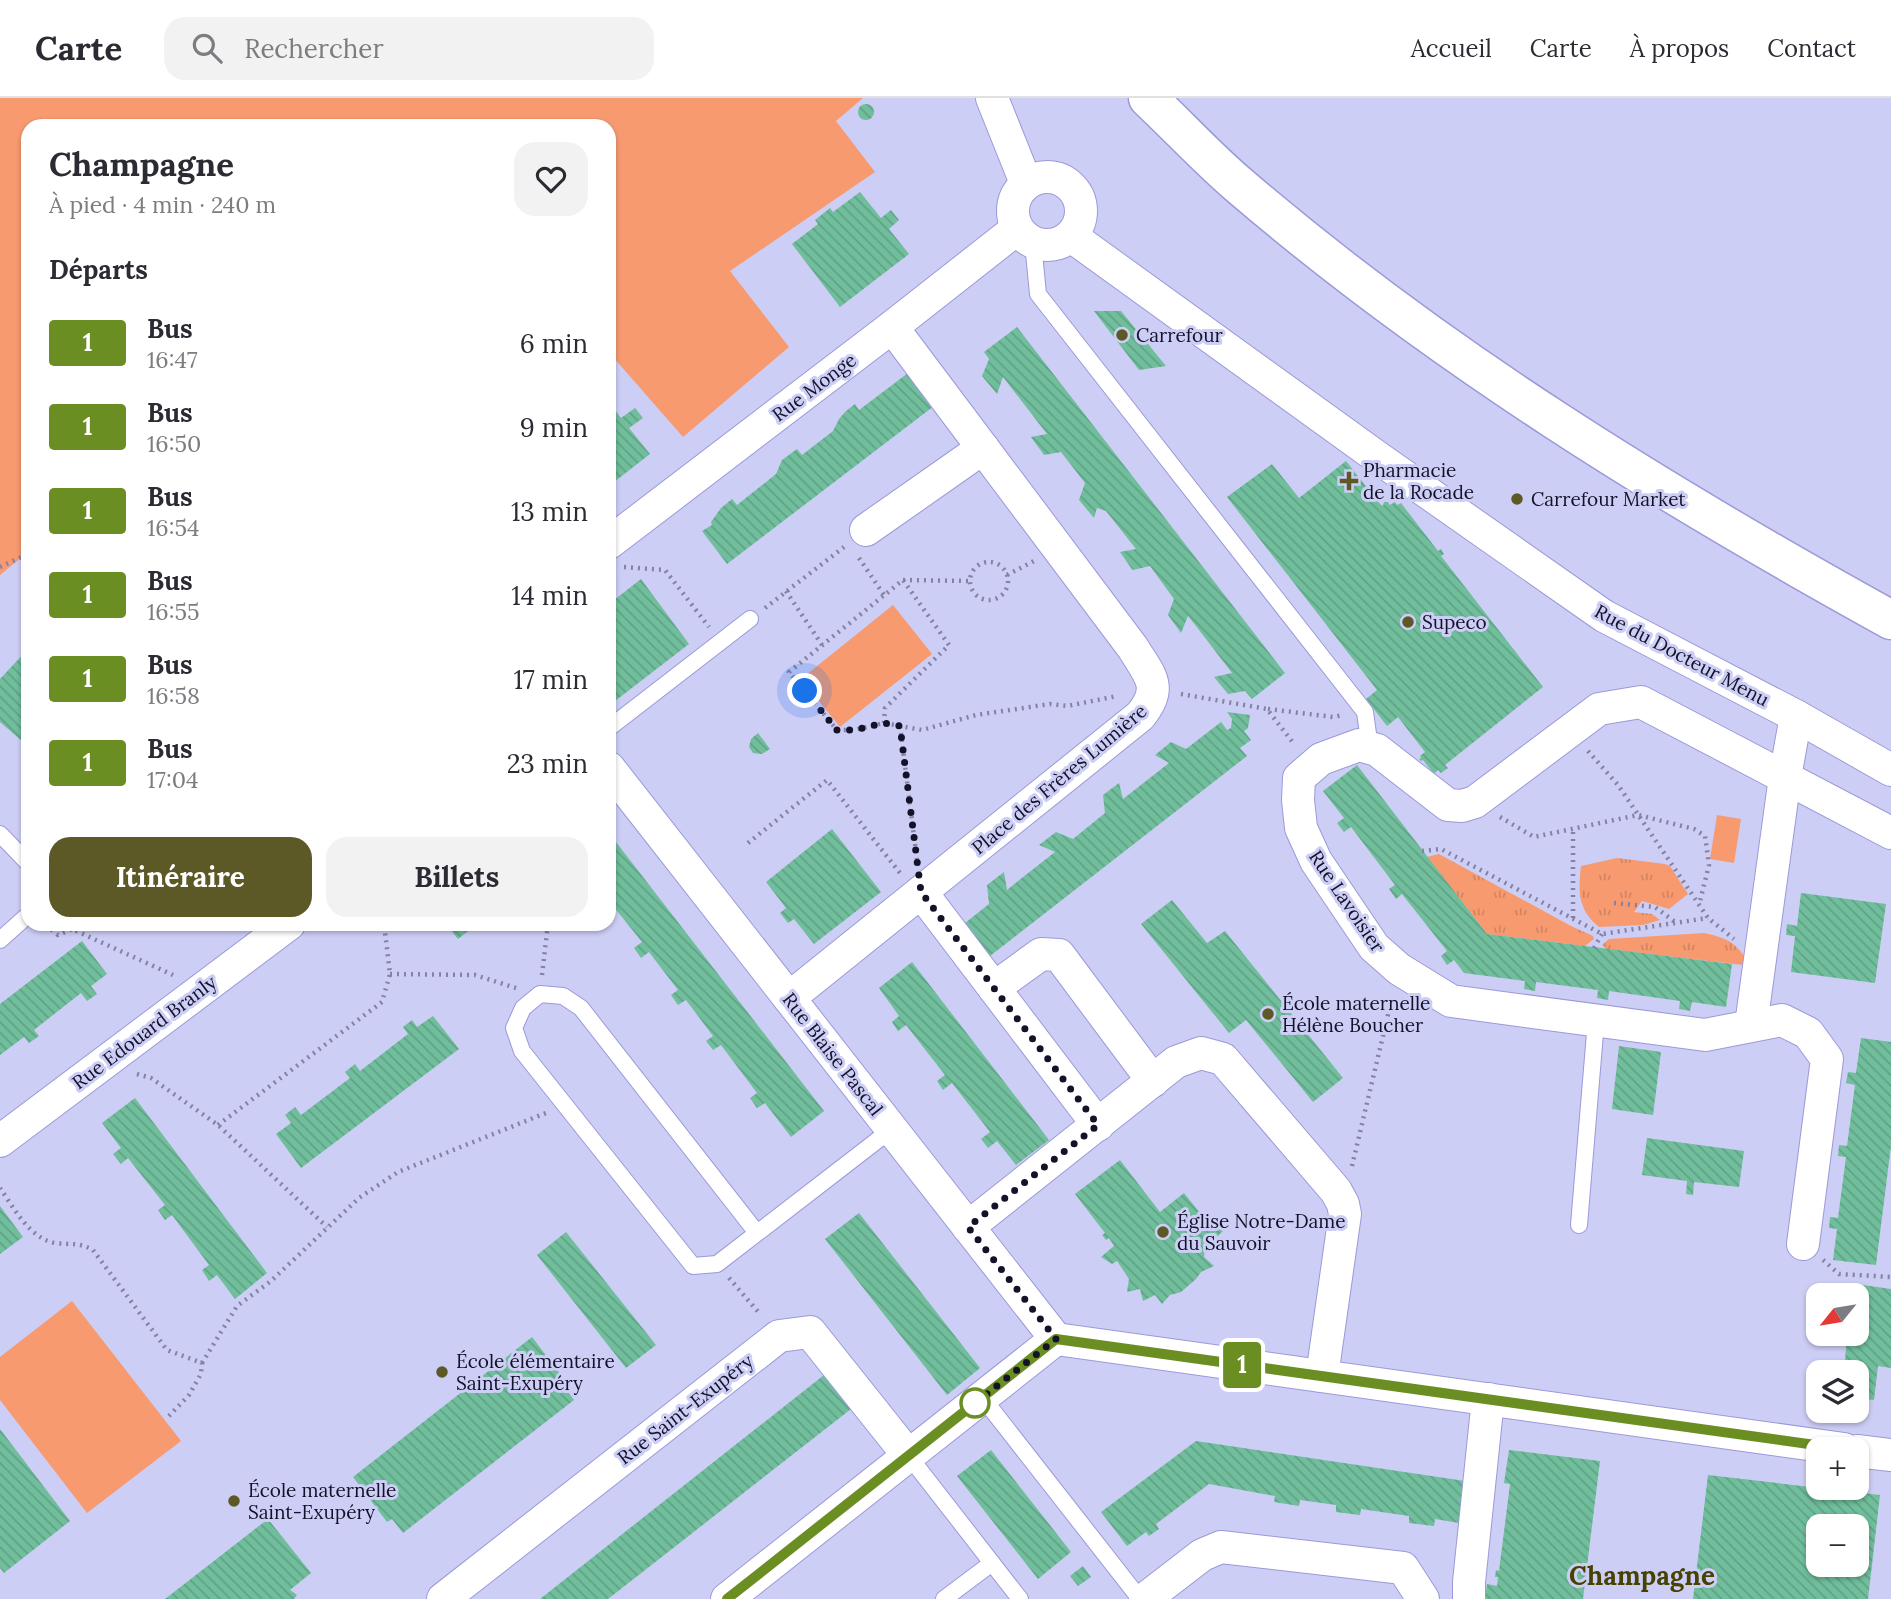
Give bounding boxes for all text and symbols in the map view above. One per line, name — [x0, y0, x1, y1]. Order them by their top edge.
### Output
search box — [164, 17, 654, 80]
text: Carte — [35, 27, 122, 69]
icon: search — [188, 29, 226, 67]
text: Rechercher — [244, 32, 384, 65]
text: Accueil — [1411, 33, 1492, 64]
text: Carte — [1530, 33, 1592, 64]
text: À propos — [1630, 33, 1729, 64]
text: Contact — [1767, 33, 1856, 64]
button: heart — [514, 142, 588, 216]
text: Champagne — [49, 143, 234, 185]
text: À pied · 4 min · 240 m — [49, 190, 276, 219]
text: Départs — [49, 253, 148, 286]
text: Bus — [147, 312, 193, 345]
place label: Carrefour — [1136, 323, 1223, 347]
text: 1 — [83, 327, 92, 358]
text: 6 min — [520, 327, 588, 360]
marker: Carrefour — [1114, 327, 1130, 343]
text: 16:47 — [147, 345, 198, 374]
street label: Rue Monge — [767, 348, 861, 426]
text: Bus — [147, 396, 193, 429]
text: 1 — [83, 411, 92, 442]
text: 9 min — [520, 411, 588, 444]
text: 16:50 — [147, 429, 201, 458]
place label: Pharmacie de la Rocade — [1363, 458, 1474, 504]
marker: Pharmacie de la Rocade — [1341, 473, 1357, 489]
text: Bus — [147, 480, 193, 513]
place label: Carrefour Market — [1531, 487, 1686, 511]
marker: Carrefour Market — [1509, 491, 1525, 507]
text: 1 — [83, 495, 92, 526]
text: 13 min — [511, 495, 588, 528]
text: 16:54 — [147, 513, 199, 542]
text: Bus — [147, 564, 193, 597]
text: 1 — [83, 579, 92, 610]
text: 14 min — [511, 579, 588, 612]
text: 16:55 — [147, 597, 200, 626]
street label: Rue du Docteur Menu — [1591, 599, 1773, 711]
place label: Supeco — [1422, 610, 1487, 634]
marker: Supeco — [1400, 614, 1416, 630]
text: Bus — [147, 648, 193, 681]
text: 1 — [83, 663, 92, 694]
text: 17 min — [513, 663, 588, 696]
your location — [787, 673, 822, 708]
text: 16:58 — [147, 681, 200, 710]
street label: Place des Frères Lumière — [967, 699, 1151, 859]
text: Bus — [147, 732, 193, 765]
text: 1 — [83, 747, 92, 778]
text: 23 min — [507, 747, 588, 780]
text: 17:04 — [147, 765, 198, 794]
button: Itinéraire — [49, 837, 312, 917]
button: Billets — [326, 837, 588, 917]
street label: Rue Lavoisier — [1304, 845, 1390, 957]
street label: Rue Edouard Branly — [67, 970, 221, 1094]
street label: Rue Blaise Pascal — [777, 988, 889, 1120]
place label: École maternelle Hélène Boucher — [1282, 991, 1430, 1037]
marker: École maternelle Hélène Boucher — [1260, 1006, 1276, 1022]
place label: Église Notre-Dame du Sauvoir — [1177, 1209, 1346, 1255]
marker: Église Notre-Dame du Sauvoir — [1155, 1224, 1171, 1240]
north arrow — [1806, 1283, 1869, 1346]
map controls — [1806, 1283, 1869, 1577]
line badge: 1 — [1219, 1342, 1265, 1388]
place label: École élémentaire Saint-Exupéry — [456, 1349, 615, 1395]
street label: Rue Saint-Exupéry — [612, 1349, 758, 1469]
text: 1 — [1237, 1349, 1247, 1380]
button: layers — [1806, 1360, 1869, 1423]
marker: École élémentaire Saint-Exupéry — [434, 1364, 450, 1380]
unlabelled marker — [960, 1388, 990, 1418]
button: + — [1806, 1437, 1869, 1500]
place label: École maternelle Saint-Exupéry — [248, 1478, 396, 1524]
marker: École maternelle Saint-Exupéry — [226, 1493, 242, 1509]
button: − — [1806, 1514, 1869, 1577]
district label: Champagne — [1569, 1559, 1715, 1592]

